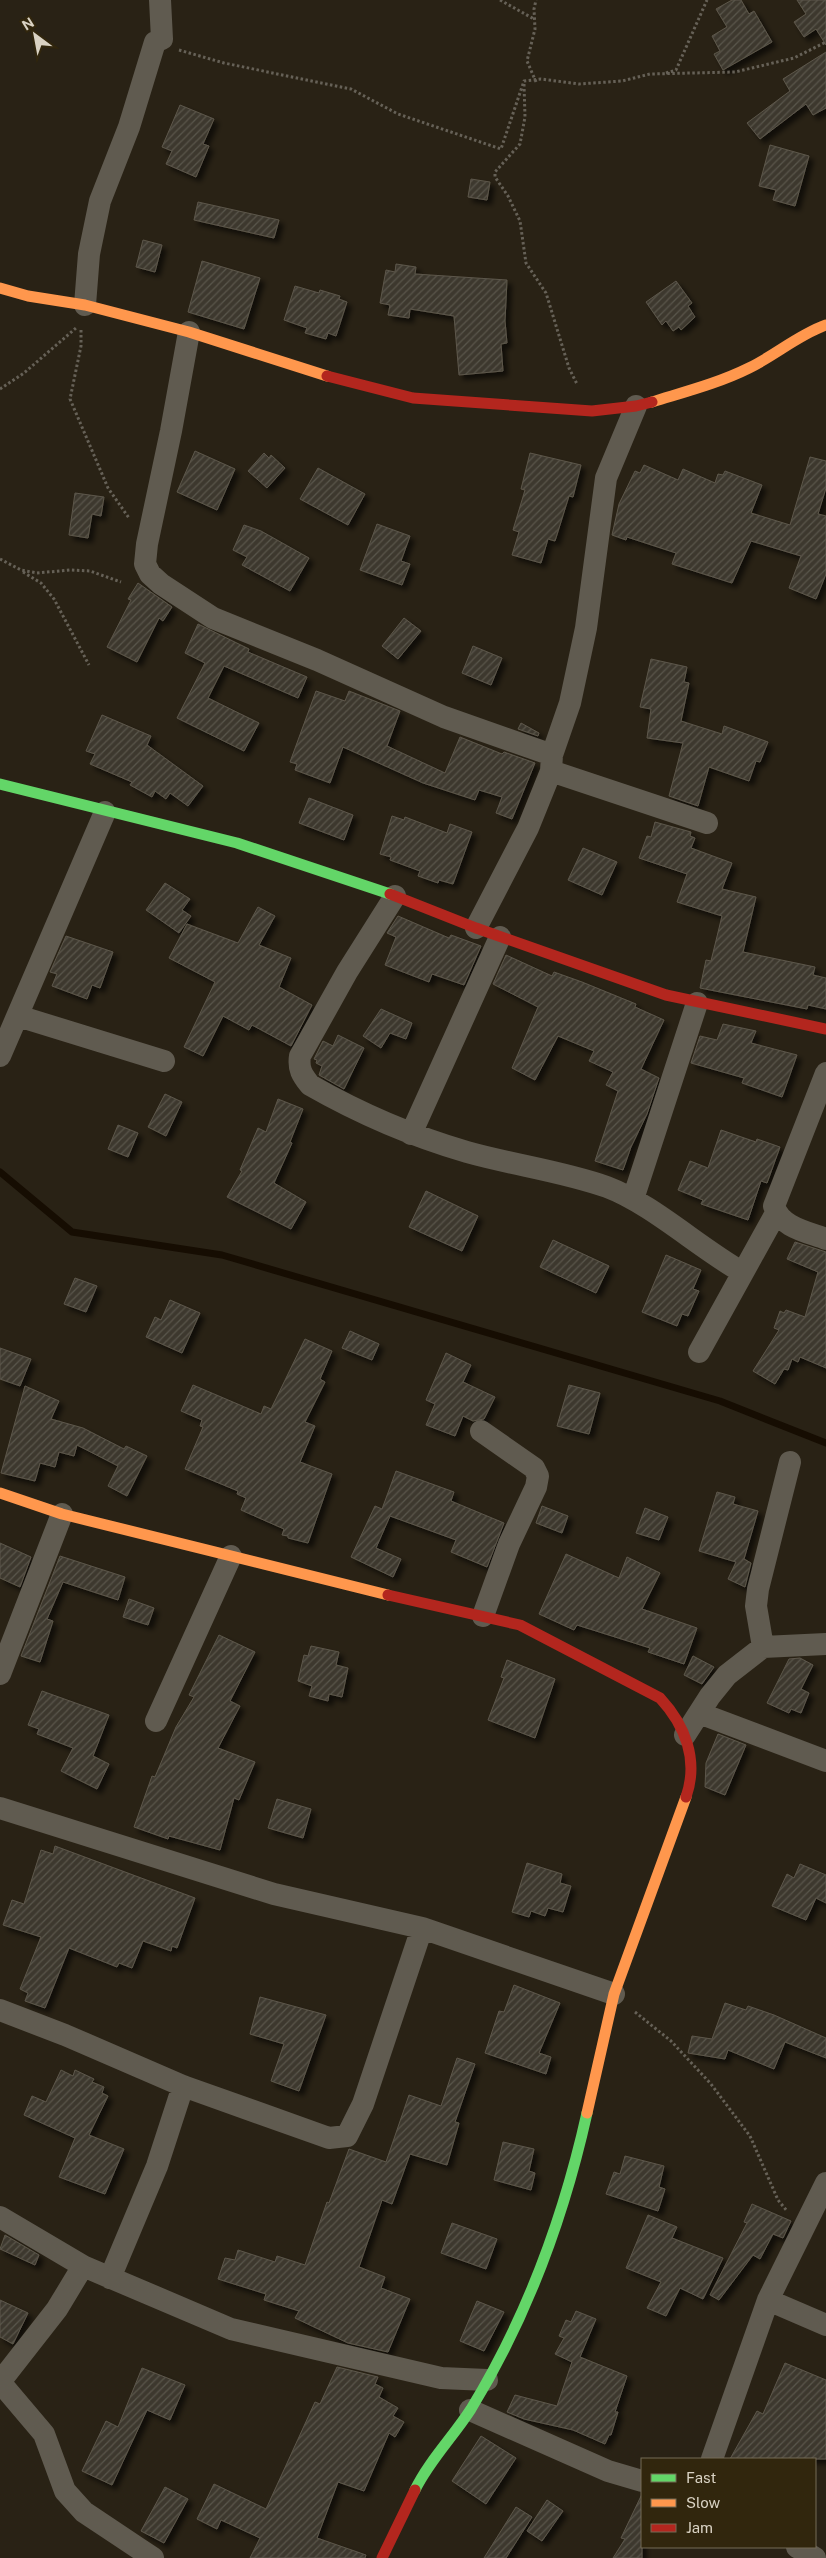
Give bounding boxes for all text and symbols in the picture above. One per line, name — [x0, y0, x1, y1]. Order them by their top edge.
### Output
north arrow — [10, 10, 60, 60]
text: N — [19, 14, 37, 34]
legend — [641, 2458, 816, 2548]
text: Fast — [686, 2469, 716, 2486]
text: Slow — [686, 2494, 721, 2511]
text: Jam — [686, 2519, 713, 2536]

